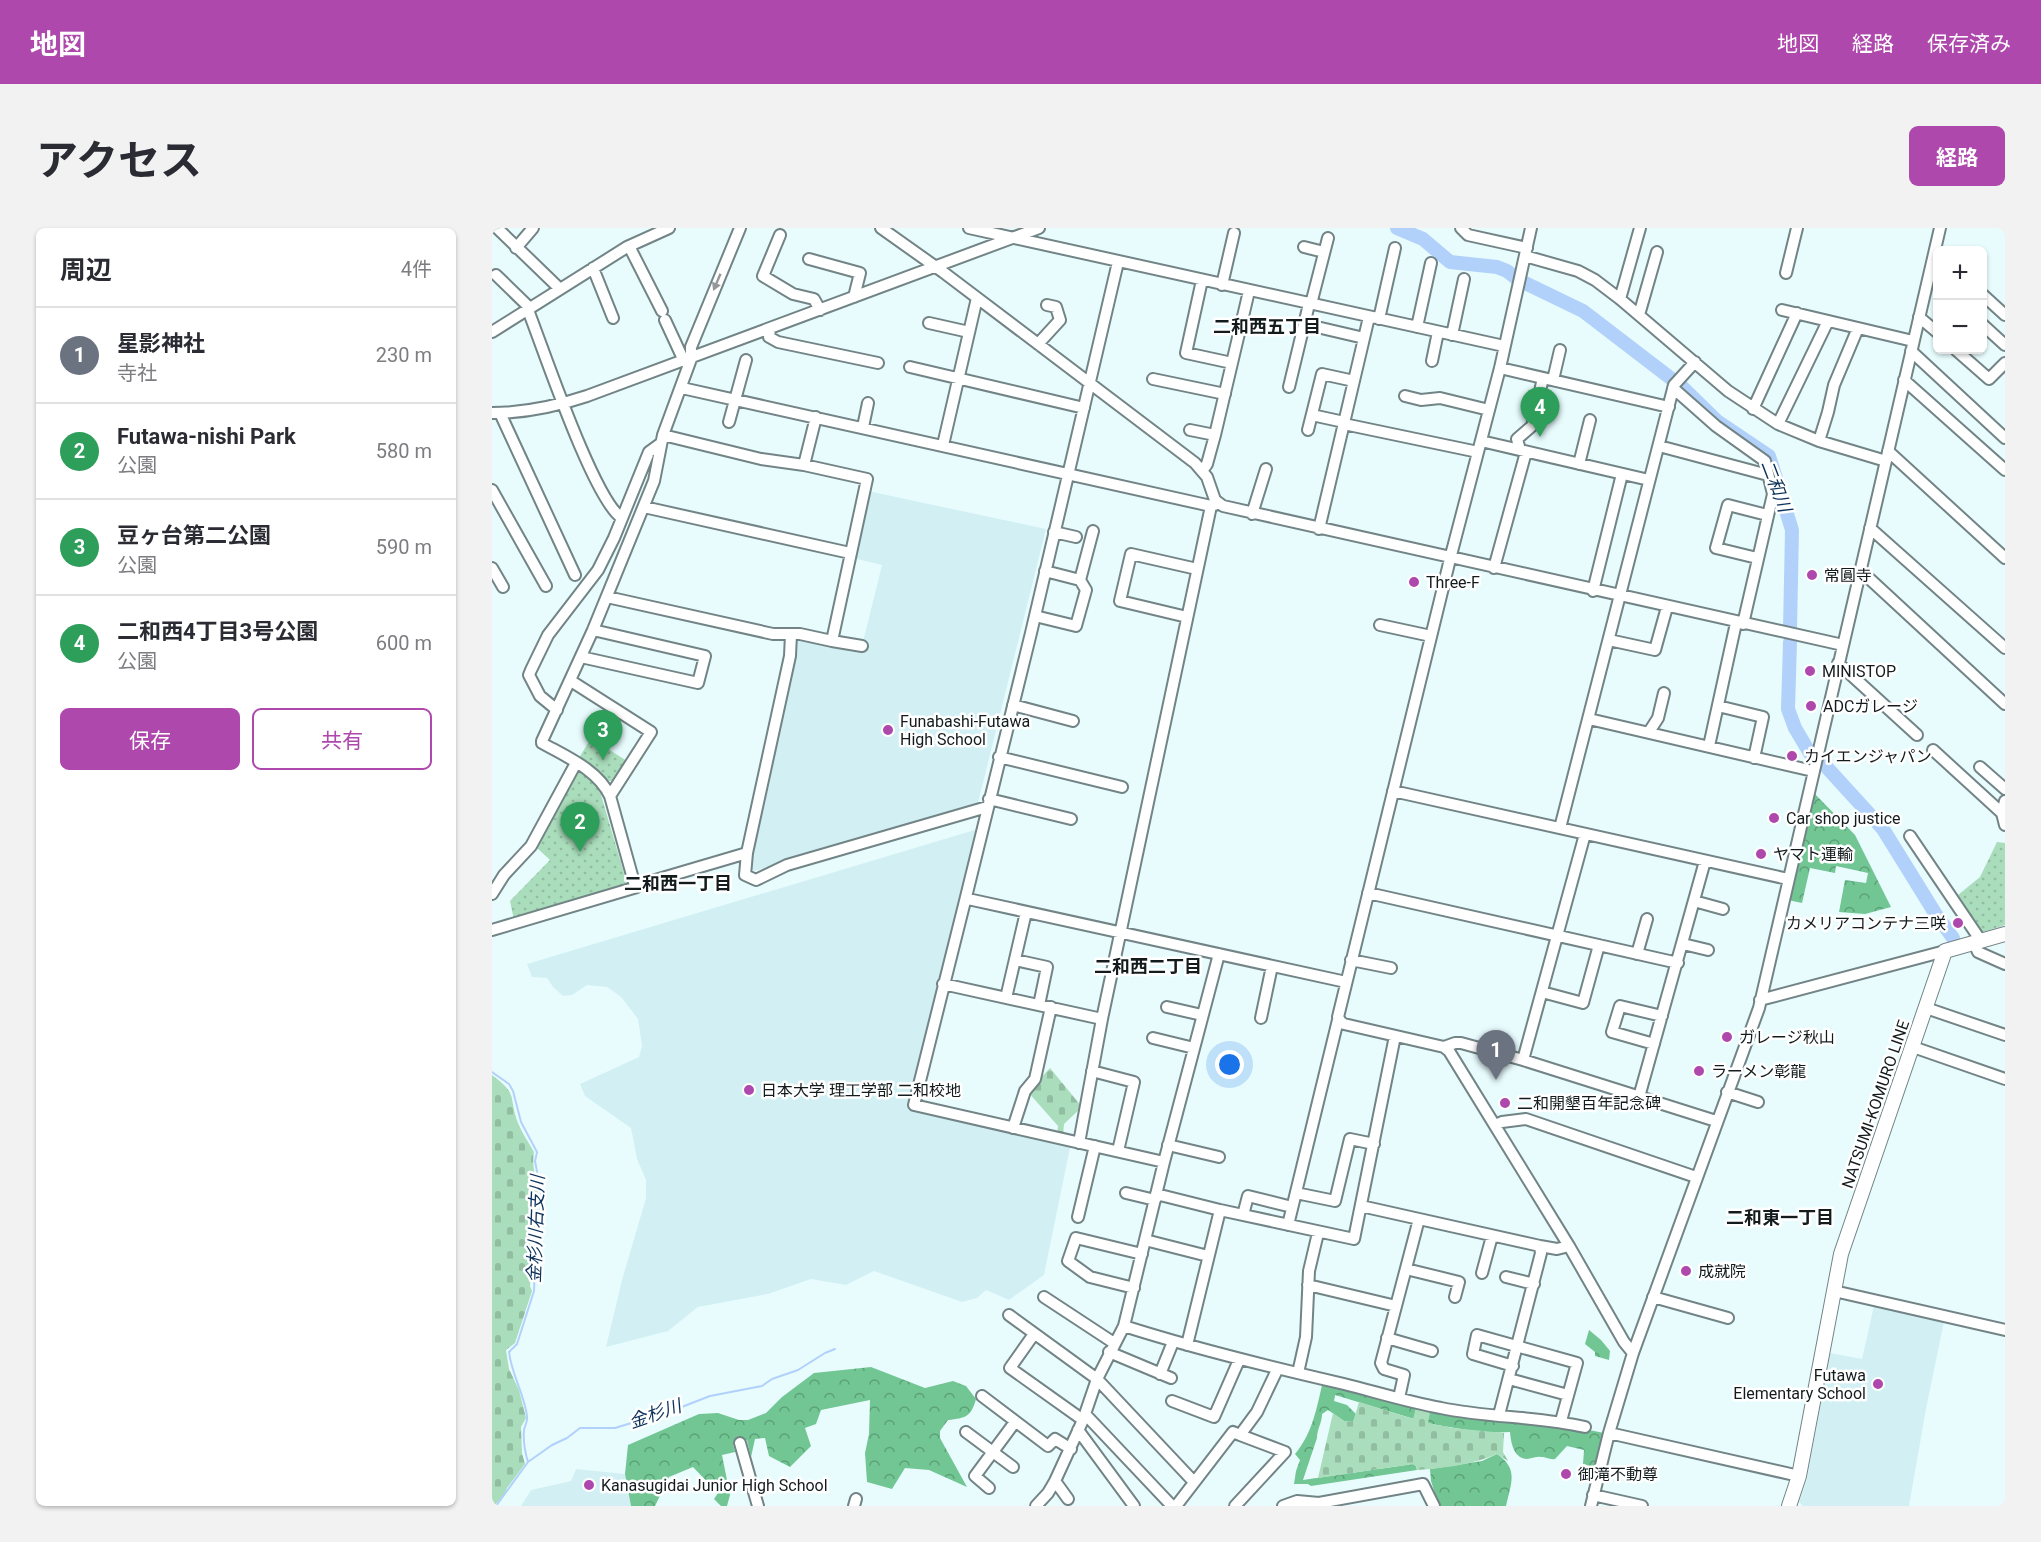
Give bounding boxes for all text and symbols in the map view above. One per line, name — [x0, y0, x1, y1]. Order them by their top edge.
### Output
text: 地図 — [30, 28, 86, 61]
text: 地図 — [1777, 32, 1819, 56]
text: 経路 — [1852, 32, 1894, 56]
text: 保存済み — [1927, 32, 2011, 56]
button: 経路 — [1909, 126, 2005, 186]
text: アクセス — [36, 136, 202, 185]
map controls — [1933, 246, 1987, 354]
button: + — [1933, 246, 1987, 300]
text: 周辺 — [60, 255, 112, 285]
text: 4件 — [401, 257, 432, 281]
one-way arrow — [712, 273, 721, 291]
button: − — [1933, 300, 1987, 354]
district label: 二和西五丁目 — [1213, 316, 1321, 337]
text: 星影神社 — [117, 331, 205, 356]
text: 1 — [74, 343, 85, 367]
text: 230 m — [376, 343, 432, 367]
text: 寺社 — [117, 361, 157, 385]
pin: 4 — [1520, 388, 1560, 437]
text: Futawa-nishi Park — [117, 424, 296, 449]
text: 2 — [74, 439, 85, 463]
text: 580 m — [376, 439, 432, 463]
text: 公園 — [117, 453, 157, 477]
water label: 二和川 — [1757, 457, 1797, 517]
text: 豆ヶ台第二公園 — [117, 523, 271, 548]
text: 3 — [74, 535, 85, 559]
text: 590 m — [376, 535, 432, 559]
text: 公園 — [117, 553, 157, 577]
place label: 常圓寺 — [1824, 566, 1872, 585]
marker: 常圓寺 — [1805, 568, 1819, 582]
place label: Three-F — [1426, 573, 1480, 592]
marker: Three-F — [1407, 575, 1421, 589]
text: 二和西4丁目3号公園 — [117, 619, 318, 644]
text: 4 — [74, 631, 85, 655]
text: 600 m — [376, 631, 432, 655]
text: 公園 — [117, 649, 157, 673]
place label: MINISTOP — [1822, 662, 1896, 681]
marker: MINISTOP — [1803, 664, 1817, 678]
place label: ADCガレージ — [1823, 697, 1918, 716]
marker: ADCガレージ — [1804, 699, 1818, 713]
button: 保存 — [60, 708, 240, 770]
button: 共有 — [252, 708, 432, 770]
pin: 3 — [584, 710, 622, 760]
place label: Funabashi-Futawa High School — [900, 712, 1030, 749]
marker: Funabashi-Futawa High School — [881, 723, 895, 737]
place label: カイエンジャパン — [1804, 747, 1932, 766]
marker: カイエンジャパン — [1785, 749, 1799, 763]
pin: 2 — [560, 802, 599, 852]
place label: Car shop justice — [1786, 809, 1901, 828]
marker: Car shop justice — [1767, 811, 1781, 825]
place label: ヤマト運輸 — [1773, 845, 1853, 864]
marker: ヤマト運輸 — [1754, 847, 1768, 861]
district label: 二和西一丁目 — [624, 873, 732, 894]
place label: カメリアコンテナ三咲 — [1786, 914, 1946, 933]
marker: カメリアコンテナ三咲 — [1951, 916, 1965, 930]
district label: 二和西二丁目 — [1094, 956, 1202, 977]
street label: NATSUMI-KOMURO LINE — [1838, 1018, 1913, 1191]
place label: ガレージ秋山 — [1739, 1028, 1835, 1047]
pin: 1 — [1476, 1030, 1516, 1080]
marker: ガレージ秋山 — [1720, 1030, 1734, 1044]
your location — [1215, 1050, 1244, 1079]
place label: ラーメン彰龍 — [1711, 1062, 1806, 1081]
marker: ラーメン彰龍 — [1692, 1064, 1706, 1078]
place label: 日本大学 理工学部 二和校地 — [761, 1081, 961, 1100]
marker: 日本大学 理工学部 二和校地 — [742, 1083, 756, 1097]
place label: 二和開墾百年記念碑 — [1517, 1094, 1661, 1113]
marker: 二和開墾百年記念碑 — [1498, 1096, 1512, 1110]
water label: 金杉川右支川 — [523, 1173, 548, 1283]
district label: 二和東一丁目 — [1726, 1207, 1834, 1228]
place label: 成就院 — [1698, 1262, 1746, 1281]
marker: 成就院 — [1679, 1264, 1693, 1278]
place label: Futawa Elementary School — [1733, 1366, 1866, 1403]
marker: Futawa Elementary School — [1871, 1377, 1885, 1391]
water label: 金杉川 — [626, 1394, 686, 1432]
place label: 御滝不動尊 — [1578, 1465, 1658, 1484]
marker: 御滝不動尊 — [1559, 1467, 1573, 1481]
place label: Kanasugidai Junior High School — [601, 1476, 828, 1495]
marker: Kanasugidai Junior High School — [582, 1478, 596, 1492]

